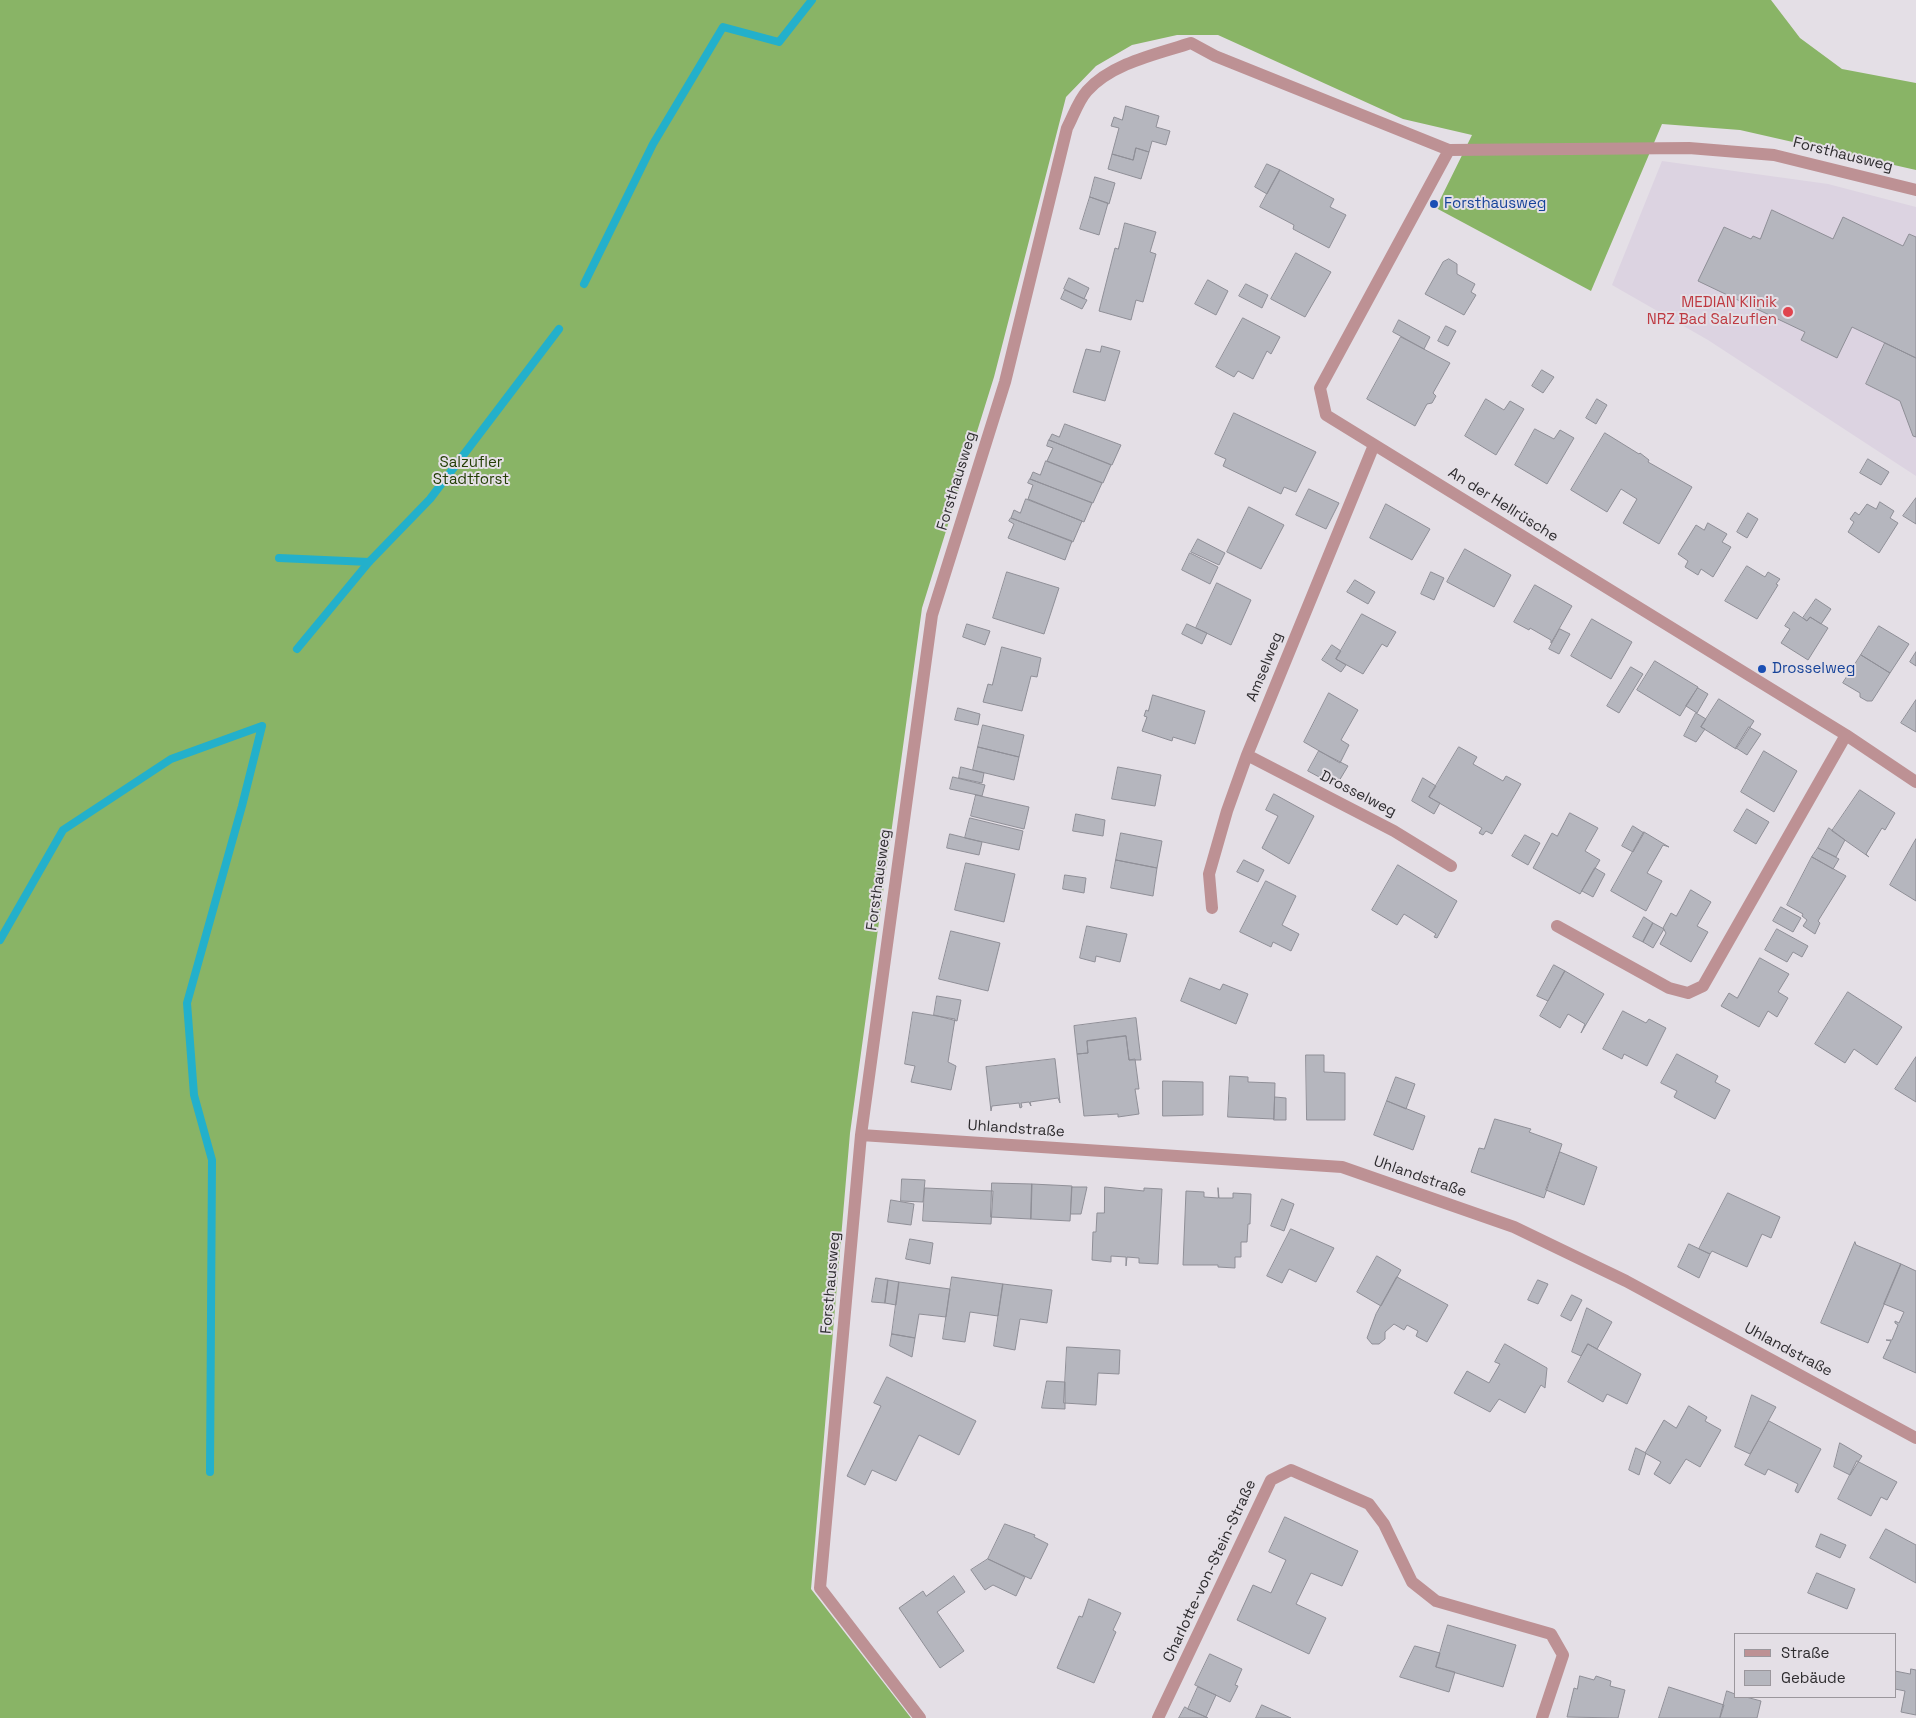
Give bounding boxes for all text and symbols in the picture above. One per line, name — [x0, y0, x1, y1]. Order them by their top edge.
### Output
street label: Forsthausweg — [1791, 134, 1895, 176]
place label: Forsthausweg — [1444, 195, 1546, 213]
marker: Forsthausweg — [1428, 198, 1440, 210]
place label: MEDIAN Klinik NRZ Bad Salzuflen — [1647, 294, 1777, 329]
marker: MEDIAN Klinik NRZ Bad Salzuflen — [1781, 305, 1795, 319]
street label: Forsthausweg — [933, 429, 981, 533]
park label: Salzufler Stadtforst — [433, 454, 509, 489]
street label: An der Hellrüsche — [1445, 464, 1561, 546]
street label: Amselweg — [1243, 630, 1287, 704]
place label: Drosselweg — [1772, 660, 1855, 678]
marker: Drosselweg — [1756, 663, 1768, 675]
street label: Drosselweg — [1317, 767, 1399, 821]
street label: Forsthausweg — [863, 828, 895, 932]
street label: Uhlandstraße — [967, 1117, 1065, 1141]
street label: Uhlandstraße — [1371, 1153, 1469, 1201]
street label: Forsthausweg — [818, 1231, 844, 1335]
street label: Uhlandstraße — [1741, 1319, 1835, 1381]
street label: Charlotte-von-Stein-Straße — [1160, 1477, 1260, 1665]
legend — [1734, 1633, 1896, 1698]
text: Straße — [1781, 1643, 1829, 1662]
text: Gebäude — [1781, 1668, 1846, 1687]

